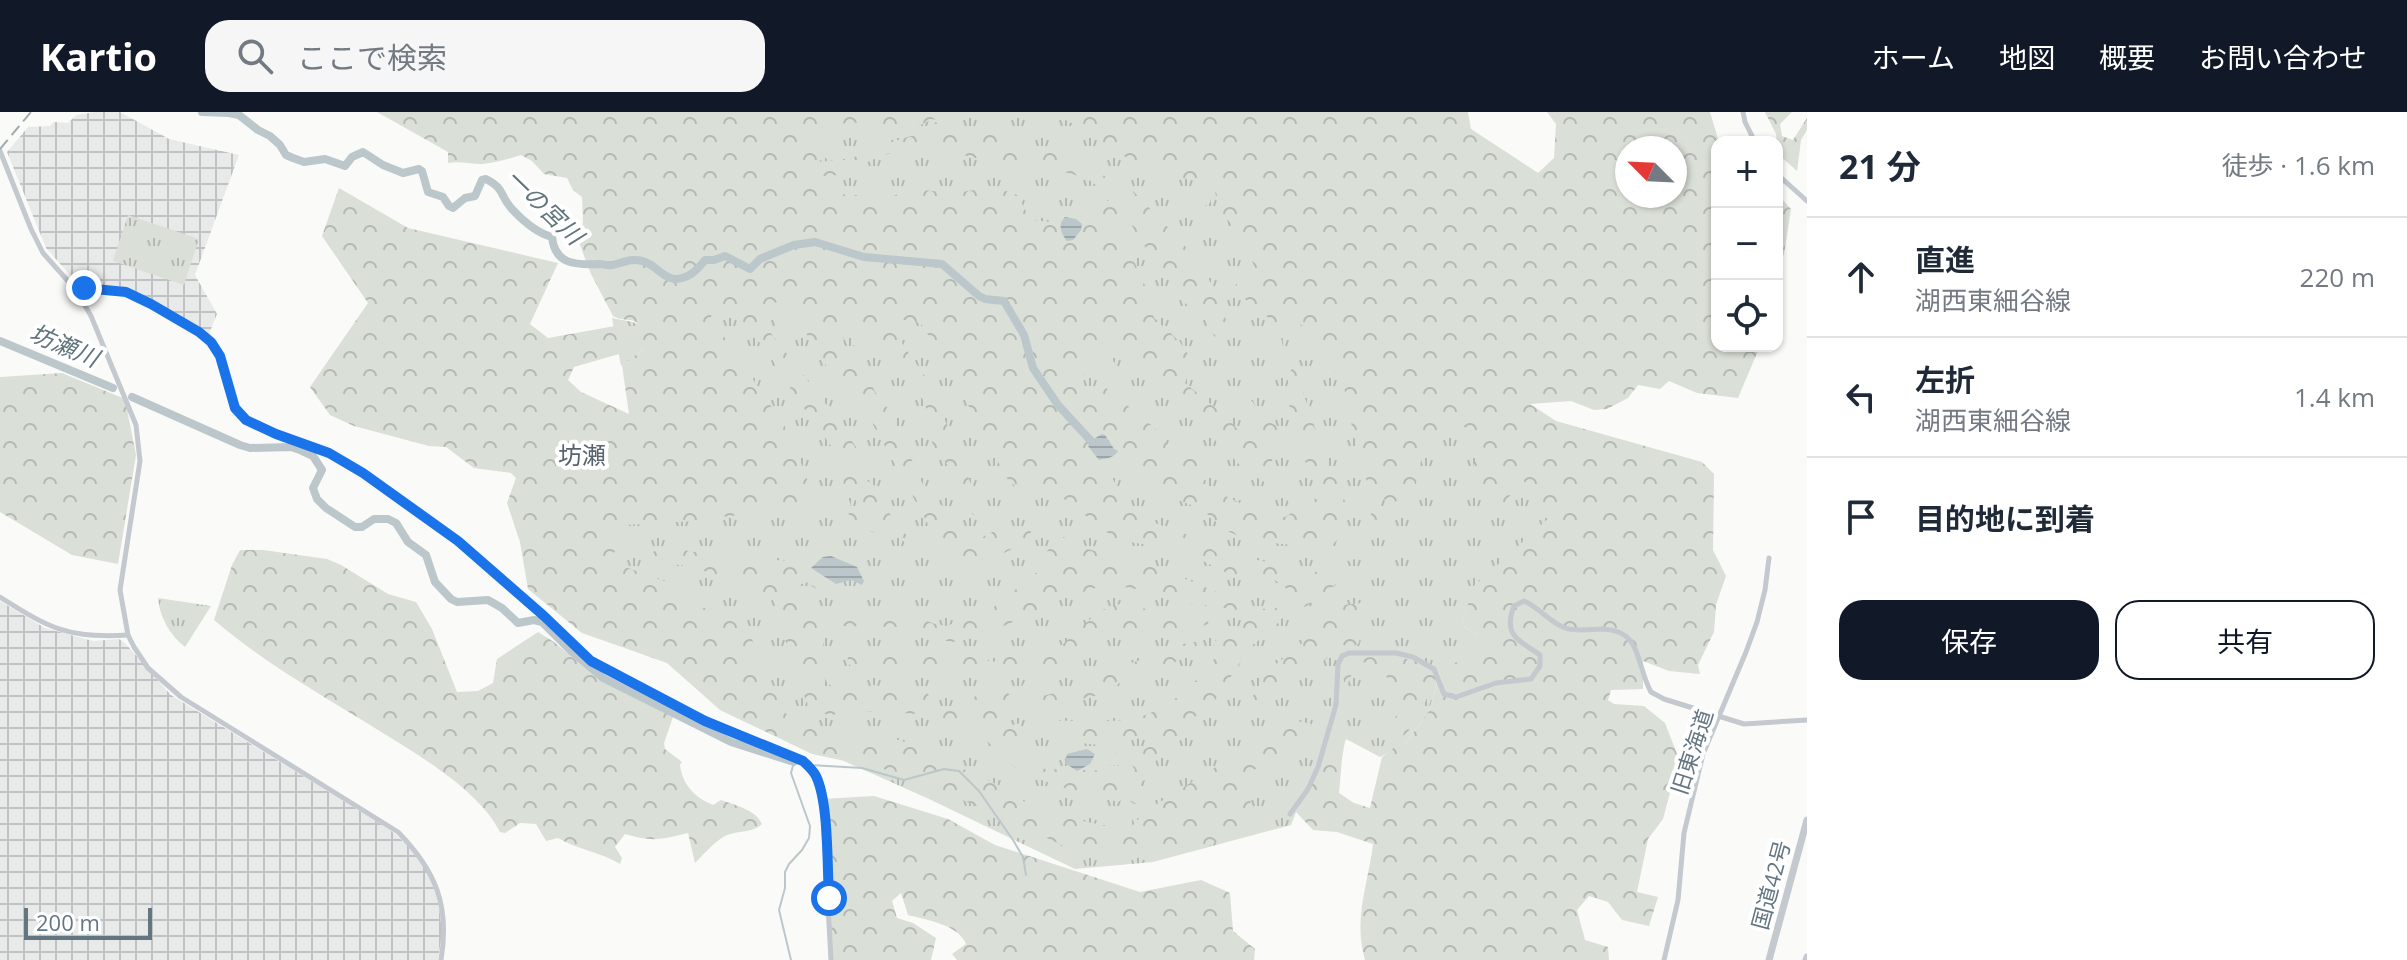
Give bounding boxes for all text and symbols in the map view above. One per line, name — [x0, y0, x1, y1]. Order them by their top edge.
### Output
search box — [205, 20, 765, 92]
text: Kartio — [40, 30, 157, 82]
icon: search — [233, 34, 277, 78]
text: ここで検索 — [297, 37, 447, 78]
text: ホーム — [1872, 38, 1955, 76]
text: 地図 — [1999, 38, 2055, 76]
text: 概要 — [2099, 38, 2155, 76]
text: お問い合わせ — [2199, 38, 2367, 76]
north arrow — [1615, 136, 1687, 208]
map controls — [1711, 136, 1783, 352]
button: + — [1711, 136, 1783, 208]
text: 21 分 — [1839, 143, 1921, 189]
text: 徒歩 · 1.6 km — [2222, 147, 2375, 183]
water label: 一の宮川 — [499, 161, 593, 253]
button: − — [1711, 208, 1783, 280]
text: 直進 — [1915, 239, 1975, 280]
icon: ahead — [1839, 255, 1883, 299]
text: 220 m — [2300, 259, 2375, 295]
route end — [66, 270, 102, 306]
button: locate — [1711, 280, 1783, 352]
text: 湖西東細谷線 — [1915, 282, 2071, 318]
water label: 坊瀬川 — [25, 315, 107, 375]
text: 左折 — [1915, 359, 1975, 400]
icon: left — [1839, 375, 1883, 419]
text: 1.4 km — [2294, 379, 2375, 415]
text: 湖西東細谷線 — [1915, 402, 2071, 438]
district label: 坊瀬 — [558, 438, 606, 471]
icon: arrive — [1839, 495, 1883, 539]
text: 目的地に到着 — [1915, 498, 2095, 539]
button: 保存 — [1839, 600, 2099, 680]
button: 共有 — [2115, 600, 2375, 680]
street label: 旧東海道 — [1663, 705, 1719, 798]
street label: 国道42号 — [1744, 837, 1796, 933]
route start — [811, 880, 847, 916]
scale bar — [24, 904, 152, 940]
text: 200 m — [36, 907, 100, 937]

